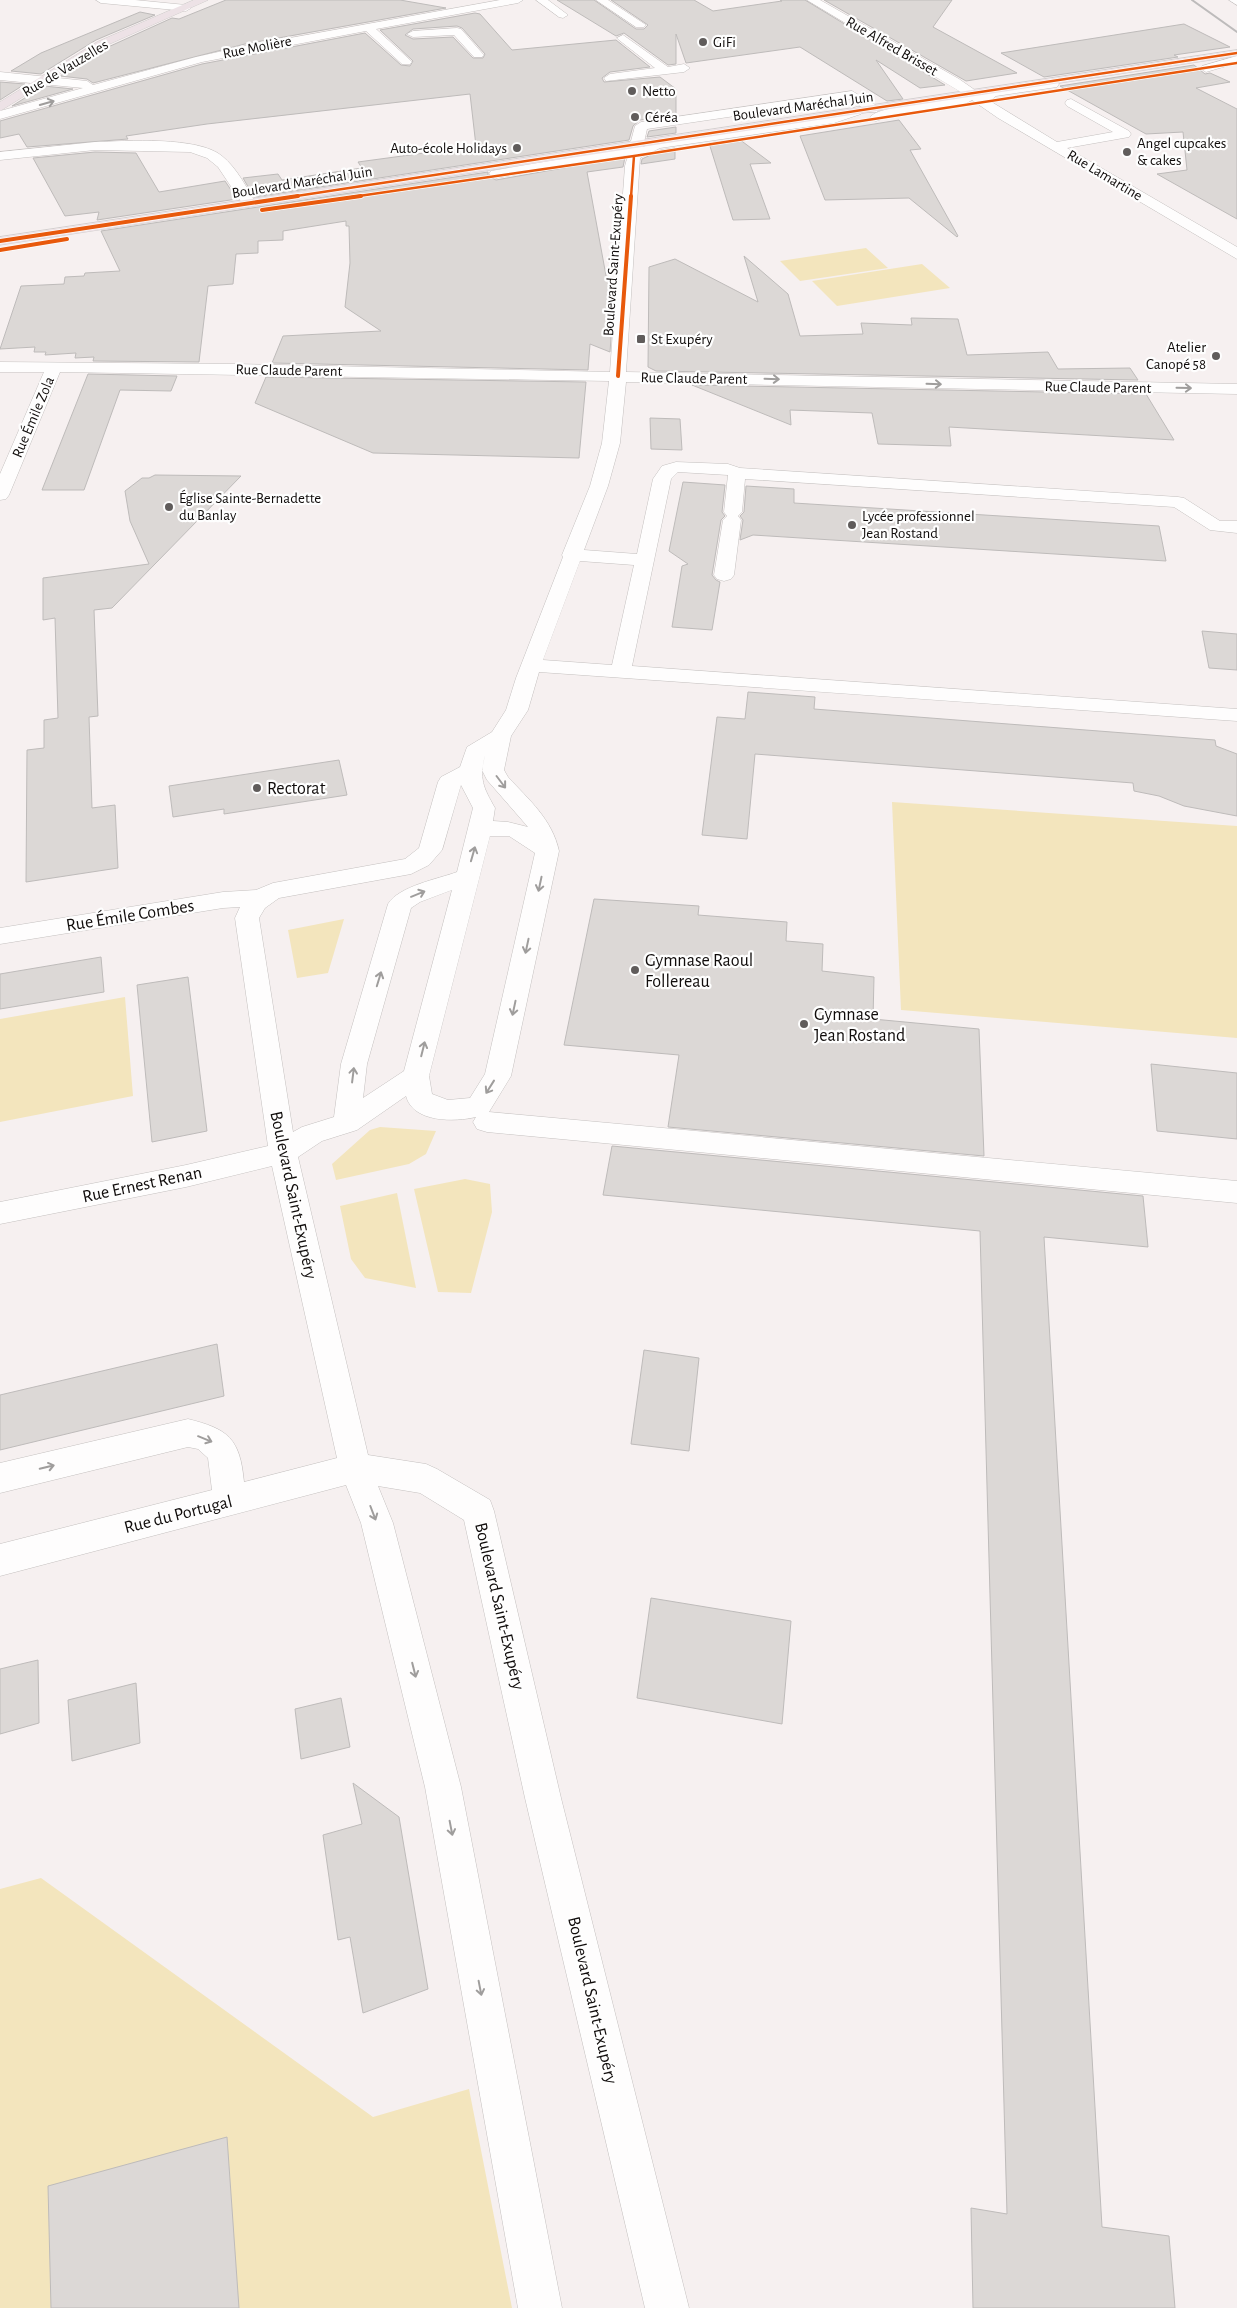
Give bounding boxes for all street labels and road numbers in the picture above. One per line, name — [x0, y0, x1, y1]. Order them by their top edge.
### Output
street label: Rue Alfred Brisset — [843, 14, 940, 79]
street label: Rue Molière — [221, 33, 293, 62]
street label: Rue de Vauzelles — [20, 37, 111, 100]
street label: Boulevard Maréchal Juin — [732, 89, 874, 124]
street label: Rue Lamartine — [1065, 147, 1145, 204]
street label: Boulevard Maréchal Juin — [231, 164, 373, 201]
street label: Boulevard Saint-Exupéry — [601, 193, 626, 337]
street label: Rue Claude Parent — [235, 362, 343, 379]
street label: Rue Claude Parent — [640, 370, 748, 387]
street label: Rue Émile Zola — [8, 374, 57, 460]
street label: Rue Claude Parent — [1044, 379, 1152, 396]
street label: Rue Émile Combes — [64, 894, 195, 935]
street label: Boulevard Saint-Exupéry — [266, 1110, 320, 1281]
street label: Rue Ernest Renan — [81, 1164, 204, 1206]
street label: Rue du Portugal — [122, 1493, 234, 1537]
street label: Boulevard Saint-Exupéry — [471, 1521, 527, 1692]
street label: Boulevard Saint-Exupéry — [564, 1915, 620, 2086]

